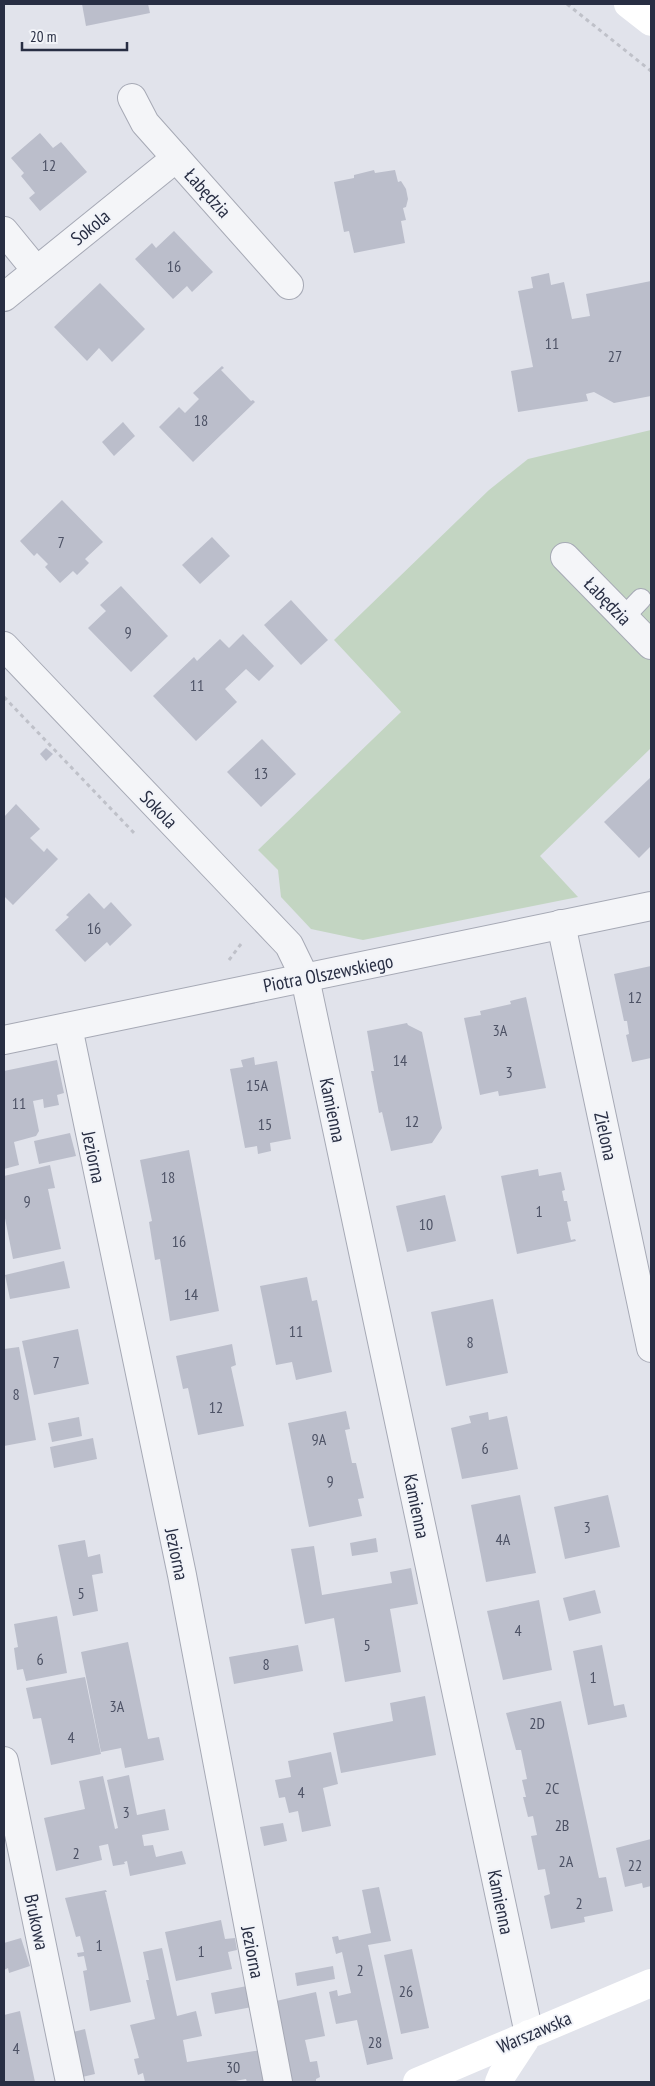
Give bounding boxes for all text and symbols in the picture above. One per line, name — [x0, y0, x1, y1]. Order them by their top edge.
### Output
scale bar — [22, 20, 128, 52]
text: 20 m — [30, 27, 56, 46]
house number: 12 — [42, 155, 56, 175]
street label: Łabędzia — [180, 163, 236, 223]
street label: Sokola — [65, 204, 115, 250]
house number: 16 — [167, 256, 181, 276]
house number: 11 — [545, 333, 559, 353]
house number: 27 — [608, 346, 622, 366]
house number: 18 — [194, 410, 208, 430]
house number: 7 — [57, 532, 65, 552]
street label: Łabędzia — [579, 572, 637, 630]
house number: 9 — [124, 622, 132, 642]
house number: 11 — [190, 675, 204, 695]
house number: 13 — [254, 763, 268, 783]
street label: Sokola — [135, 785, 183, 833]
house number: 16 — [87, 918, 101, 938]
street label: Piotra Olszewskiego — [261, 949, 395, 997]
house number: 12 — [628, 987, 642, 1007]
house number: 3A — [493, 1020, 508, 1040]
house number: 14 — [393, 1050, 407, 1070]
house number: 3 — [505, 1062, 513, 1082]
house number: 15A — [246, 1075, 268, 1095]
street label: Kamienna — [314, 1076, 352, 1144]
house number: 11 — [12, 1093, 26, 1113]
street label: Zielona — [589, 1110, 623, 1162]
house number: 12 — [405, 1111, 419, 1131]
house number: 15 — [258, 1114, 272, 1134]
street label: Jeziorna — [77, 1128, 111, 1185]
house number: 18 — [161, 1167, 175, 1187]
house number: 9 — [23, 1191, 31, 1211]
house number: 1 — [535, 1201, 543, 1221]
house number: 10 — [419, 1214, 433, 1234]
house number: 16 — [172, 1231, 186, 1251]
house number: 14 — [184, 1284, 198, 1304]
house number: 11 — [289, 1321, 303, 1341]
house number: 8 — [466, 1332, 474, 1352]
house number: 7 — [52, 1352, 60, 1372]
house number: 8 — [12, 1384, 20, 1404]
house number: 12 — [209, 1397, 223, 1417]
house number: 9A — [312, 1429, 327, 1449]
house number: 6 — [481, 1438, 489, 1458]
house number: 9 — [326, 1471, 334, 1491]
street label: Kamienna — [398, 1472, 436, 1540]
house number: 3 — [583, 1517, 591, 1537]
street label: Jeziorna — [160, 1525, 194, 1582]
house number: 4A — [496, 1529, 511, 1549]
house number: 5 — [77, 1583, 85, 1603]
house number: 4 — [514, 1620, 522, 1640]
house number: 5 — [363, 1635, 371, 1655]
house number: 6 — [36, 1649, 44, 1669]
house number: 8 — [262, 1654, 270, 1674]
house number: 1 — [589, 1667, 597, 1687]
house number: 3A — [110, 1696, 125, 1716]
house number: 2D — [529, 1713, 545, 1733]
house number: 4 — [67, 1727, 75, 1747]
house number: 2C — [545, 1778, 559, 1798]
house number: 4 — [297, 1782, 305, 1802]
house number: 3 — [122, 1802, 130, 1822]
house number: 2B — [555, 1815, 569, 1835]
house number: 2 — [72, 1843, 80, 1863]
house number: 2A — [559, 1851, 574, 1871]
house number: 22 — [628, 1855, 642, 1875]
street label: Kamienna — [482, 1868, 520, 1936]
street label: Brukowa — [19, 1892, 55, 1952]
house number: 2 — [575, 1893, 583, 1913]
street label: Jeziorna — [236, 1923, 270, 1980]
house number: 1 — [95, 1935, 103, 1955]
house number: 1 — [197, 1941, 205, 1961]
house number: 2 — [356, 1960, 364, 1980]
house number: 26 — [399, 1981, 413, 2001]
street label: Warszawska — [493, 2006, 575, 2058]
house number: 28 — [368, 2032, 382, 2052]
house number: 4 — [12, 2038, 20, 2058]
house number: 30 — [226, 2057, 240, 2077]

